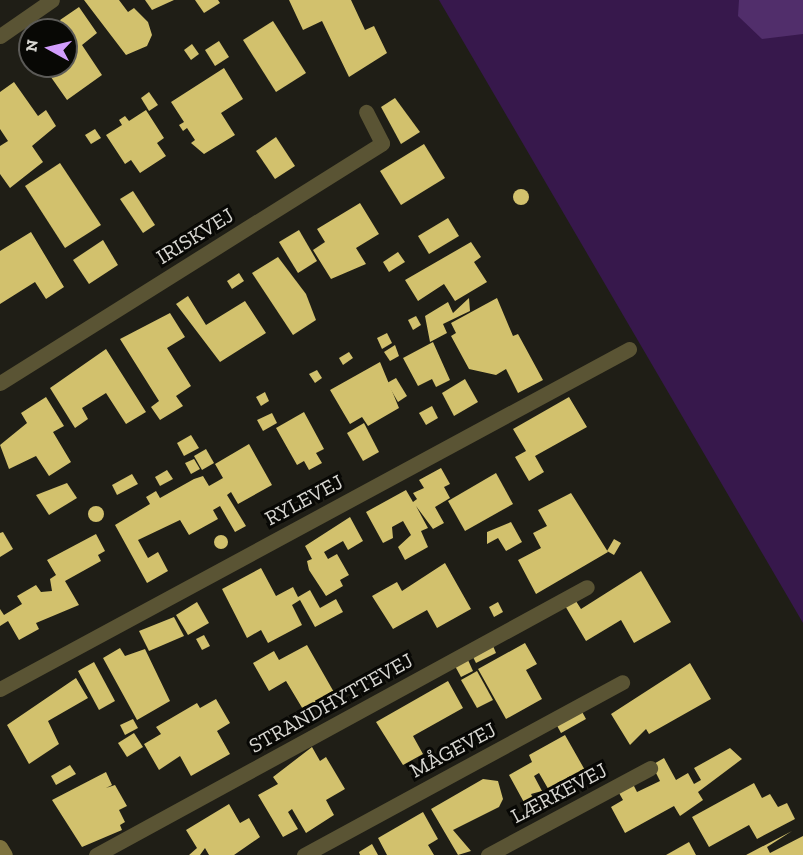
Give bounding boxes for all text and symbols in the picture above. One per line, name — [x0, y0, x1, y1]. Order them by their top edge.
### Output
north arrow — [18, 18, 78, 78]
text: N — [21, 38, 42, 53]
street label: IRISKVEJ — [152, 202, 238, 270]
street label: RYLEVEJ — [261, 469, 347, 531]
street label: STRANDHYTTEVEJ — [245, 648, 417, 758]
street label: MÅGEVEJ — [406, 717, 500, 783]
street label: LÆRKEVEJ — [507, 757, 611, 829]

